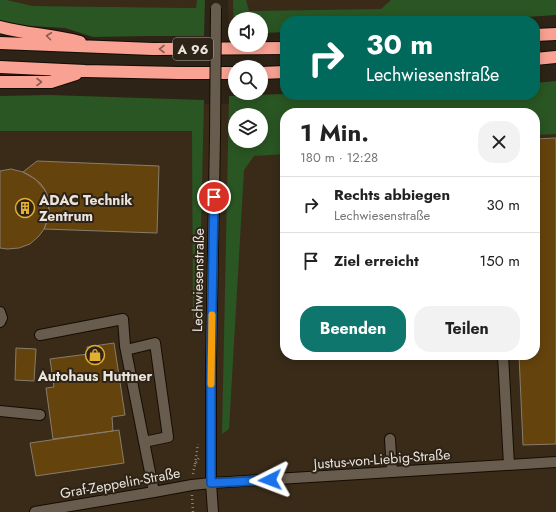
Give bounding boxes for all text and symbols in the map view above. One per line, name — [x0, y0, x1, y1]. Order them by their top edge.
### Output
map controls — [228, 12, 268, 148]
button: sound — [228, 12, 268, 52]
text: 30 m — [366, 24, 433, 65]
one-way arrow — [46, 32, 52, 41]
icon: right — [300, 32, 352, 84]
road number: A 96 — [173, 38, 213, 60]
one-way arrow — [159, 45, 165, 53]
button: search — [228, 60, 268, 100]
text: Lechwiesenstraße — [366, 62, 499, 88]
one-way arrow — [36, 78, 42, 86]
button: layers — [228, 108, 268, 148]
text: 1 Min. — [300, 115, 369, 150]
button: close — [478, 121, 520, 163]
text: 180 m · 12:28 — [300, 148, 378, 167]
pin — [197, 180, 231, 214]
text: Rechts abbiegen — [334, 184, 450, 206]
icon: arrive — [203, 186, 225, 208]
place label: ADAC Technik Zentrum — [38, 190, 132, 226]
icon: right — [300, 194, 322, 216]
text: 30 m — [487, 194, 520, 216]
building icon: ADAC Technik Zentrum — [14, 197, 36, 219]
text: Lechwiesenstraße — [334, 206, 430, 225]
street label: Lechwiesenstraße — [187, 228, 209, 332]
icon: arrive — [300, 250, 322, 272]
text: Ziel erreicht — [334, 250, 419, 272]
text: 150 m — [480, 250, 520, 272]
button: Beenden — [300, 306, 406, 352]
button: Teilen — [414, 306, 520, 352]
shop icon: Autohaus Huttner — [84, 344, 106, 366]
place label: Autohaus Huttner — [37, 366, 153, 386]
street label: Justus-von-Liebig-Straße — [311, 444, 451, 474]
position arrow — [249, 459, 291, 501]
street label: Graf-Zeppelin-Straße — [58, 463, 182, 503]

